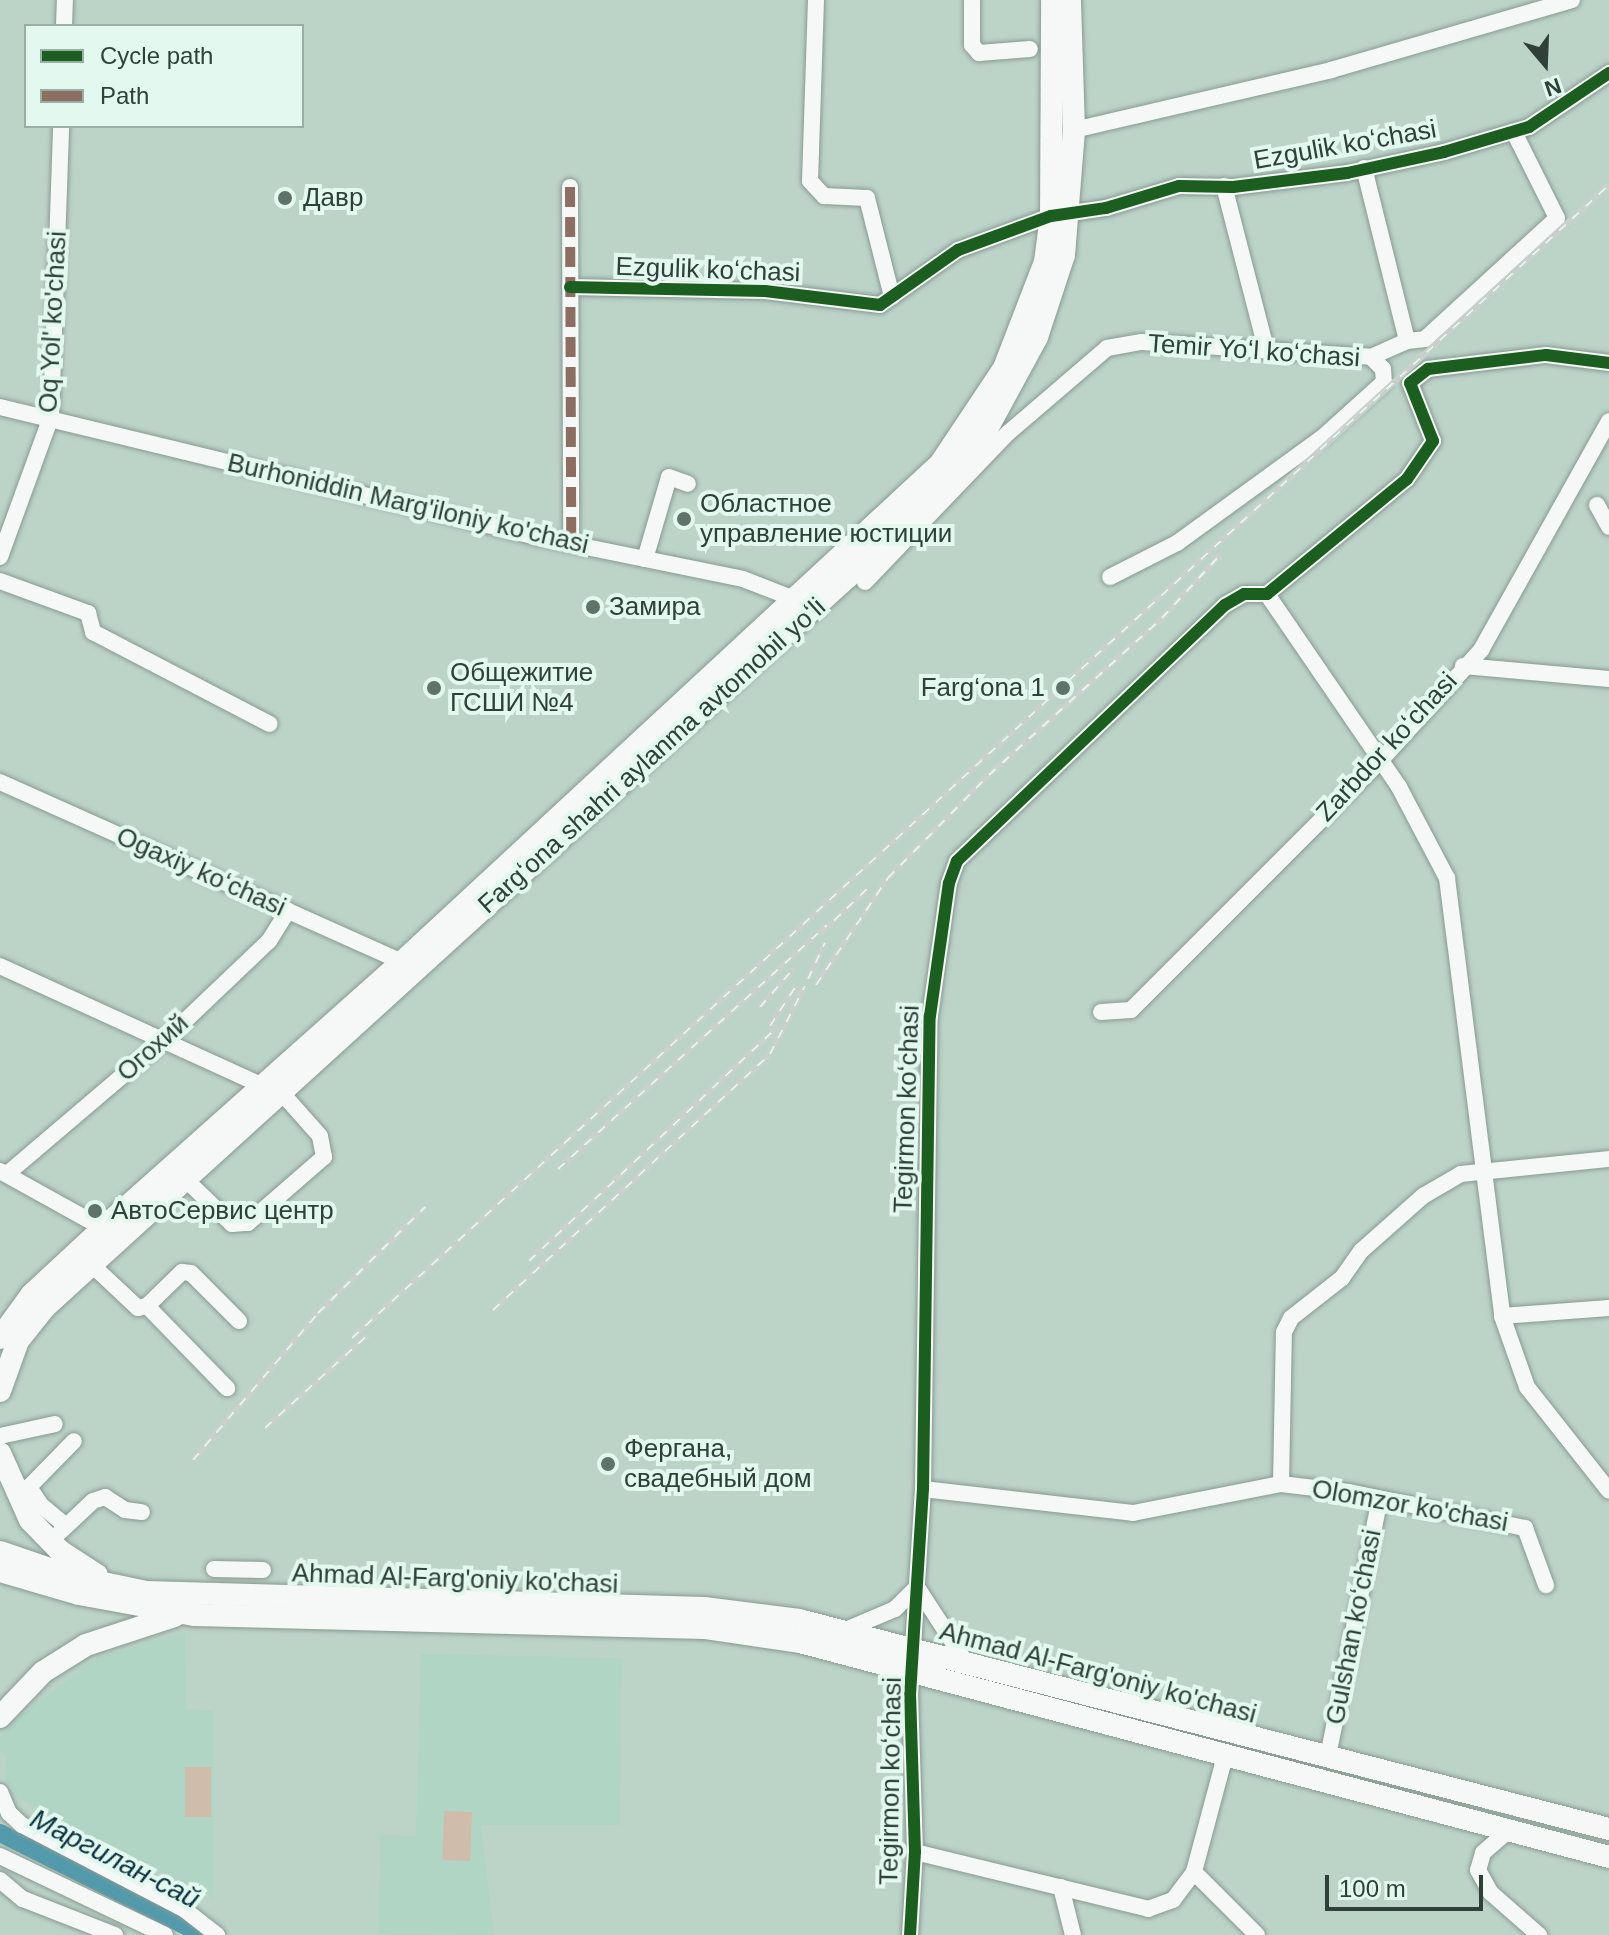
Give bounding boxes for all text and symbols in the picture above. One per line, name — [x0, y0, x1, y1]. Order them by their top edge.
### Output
legend — [24, 24, 304, 128]
north arrow — [1505, 24, 1585, 104]
text: Cycle path — [100, 42, 213, 69]
text: N — [1541, 73, 1565, 102]
text: Path — [100, 82, 149, 109]
street label: Ezgulik koʻchasi — [1251, 114, 1439, 176]
place label: Давр — [303, 182, 363, 214]
marker: Давр — [274, 187, 296, 209]
street label: Oq Yol' ko'chasi — [33, 230, 73, 414]
street label: Ezgulik koʻchasi — [615, 251, 801, 289]
street label: Temir Yoʻl koʻchasi — [1147, 328, 1361, 374]
street label: Burhoniddin Marg'iloniy ko'chasi — [224, 447, 592, 561]
place label: Областное управление юстиции — [700, 488, 952, 550]
marker: Областное управление юстиции — [675, 510, 693, 528]
place label: Замира — [609, 591, 700, 623]
street label: Fargʻona shahri aylanma avtomobil yoʻli — [472, 592, 832, 920]
marker: Замира — [584, 598, 602, 616]
place label: Общежитие ГСШИ №4 — [450, 657, 593, 718]
street label: Zarbdor koʻchasi — [1310, 666, 1464, 828]
place label: Farg‘ona 1 — [921, 672, 1045, 704]
marker: Farg‘ona 1 — [1052, 677, 1074, 699]
marker: Общежитие ГСШИ №4 — [425, 679, 443, 697]
street label: Ogaxiy koʻchasi — [111, 821, 291, 923]
street label: Tegirmon koʻchasi — [888, 1004, 926, 1214]
street label: Огохий — [111, 1008, 195, 1088]
place label: АвтоСервис центр — [111, 1195, 334, 1227]
marker: АвтоСервис центр — [86, 1202, 104, 1220]
place label: Фергана, свадебный дом — [624, 1433, 812, 1494]
marker: Фергана, свадебный дом — [599, 1455, 617, 1473]
street label: Olomzor ko'chasi — [1310, 1473, 1510, 1539]
street label: Gulshan koʻchasi — [1320, 1527, 1388, 1727]
street label: Ahmad Al-Farg'oniy ko'chasi — [291, 1558, 619, 1600]
street label: Ahmad Al-Farg'oniy ko'chasi — [936, 1616, 1260, 1730]
street label: Tegirmon koʻchasi — [874, 1677, 908, 1885]
water label: Маргилан-сай — [25, 1802, 205, 1916]
scale bar — [1329, 1859, 1487, 1909]
text: 100 m — [1339, 1875, 1406, 1902]

